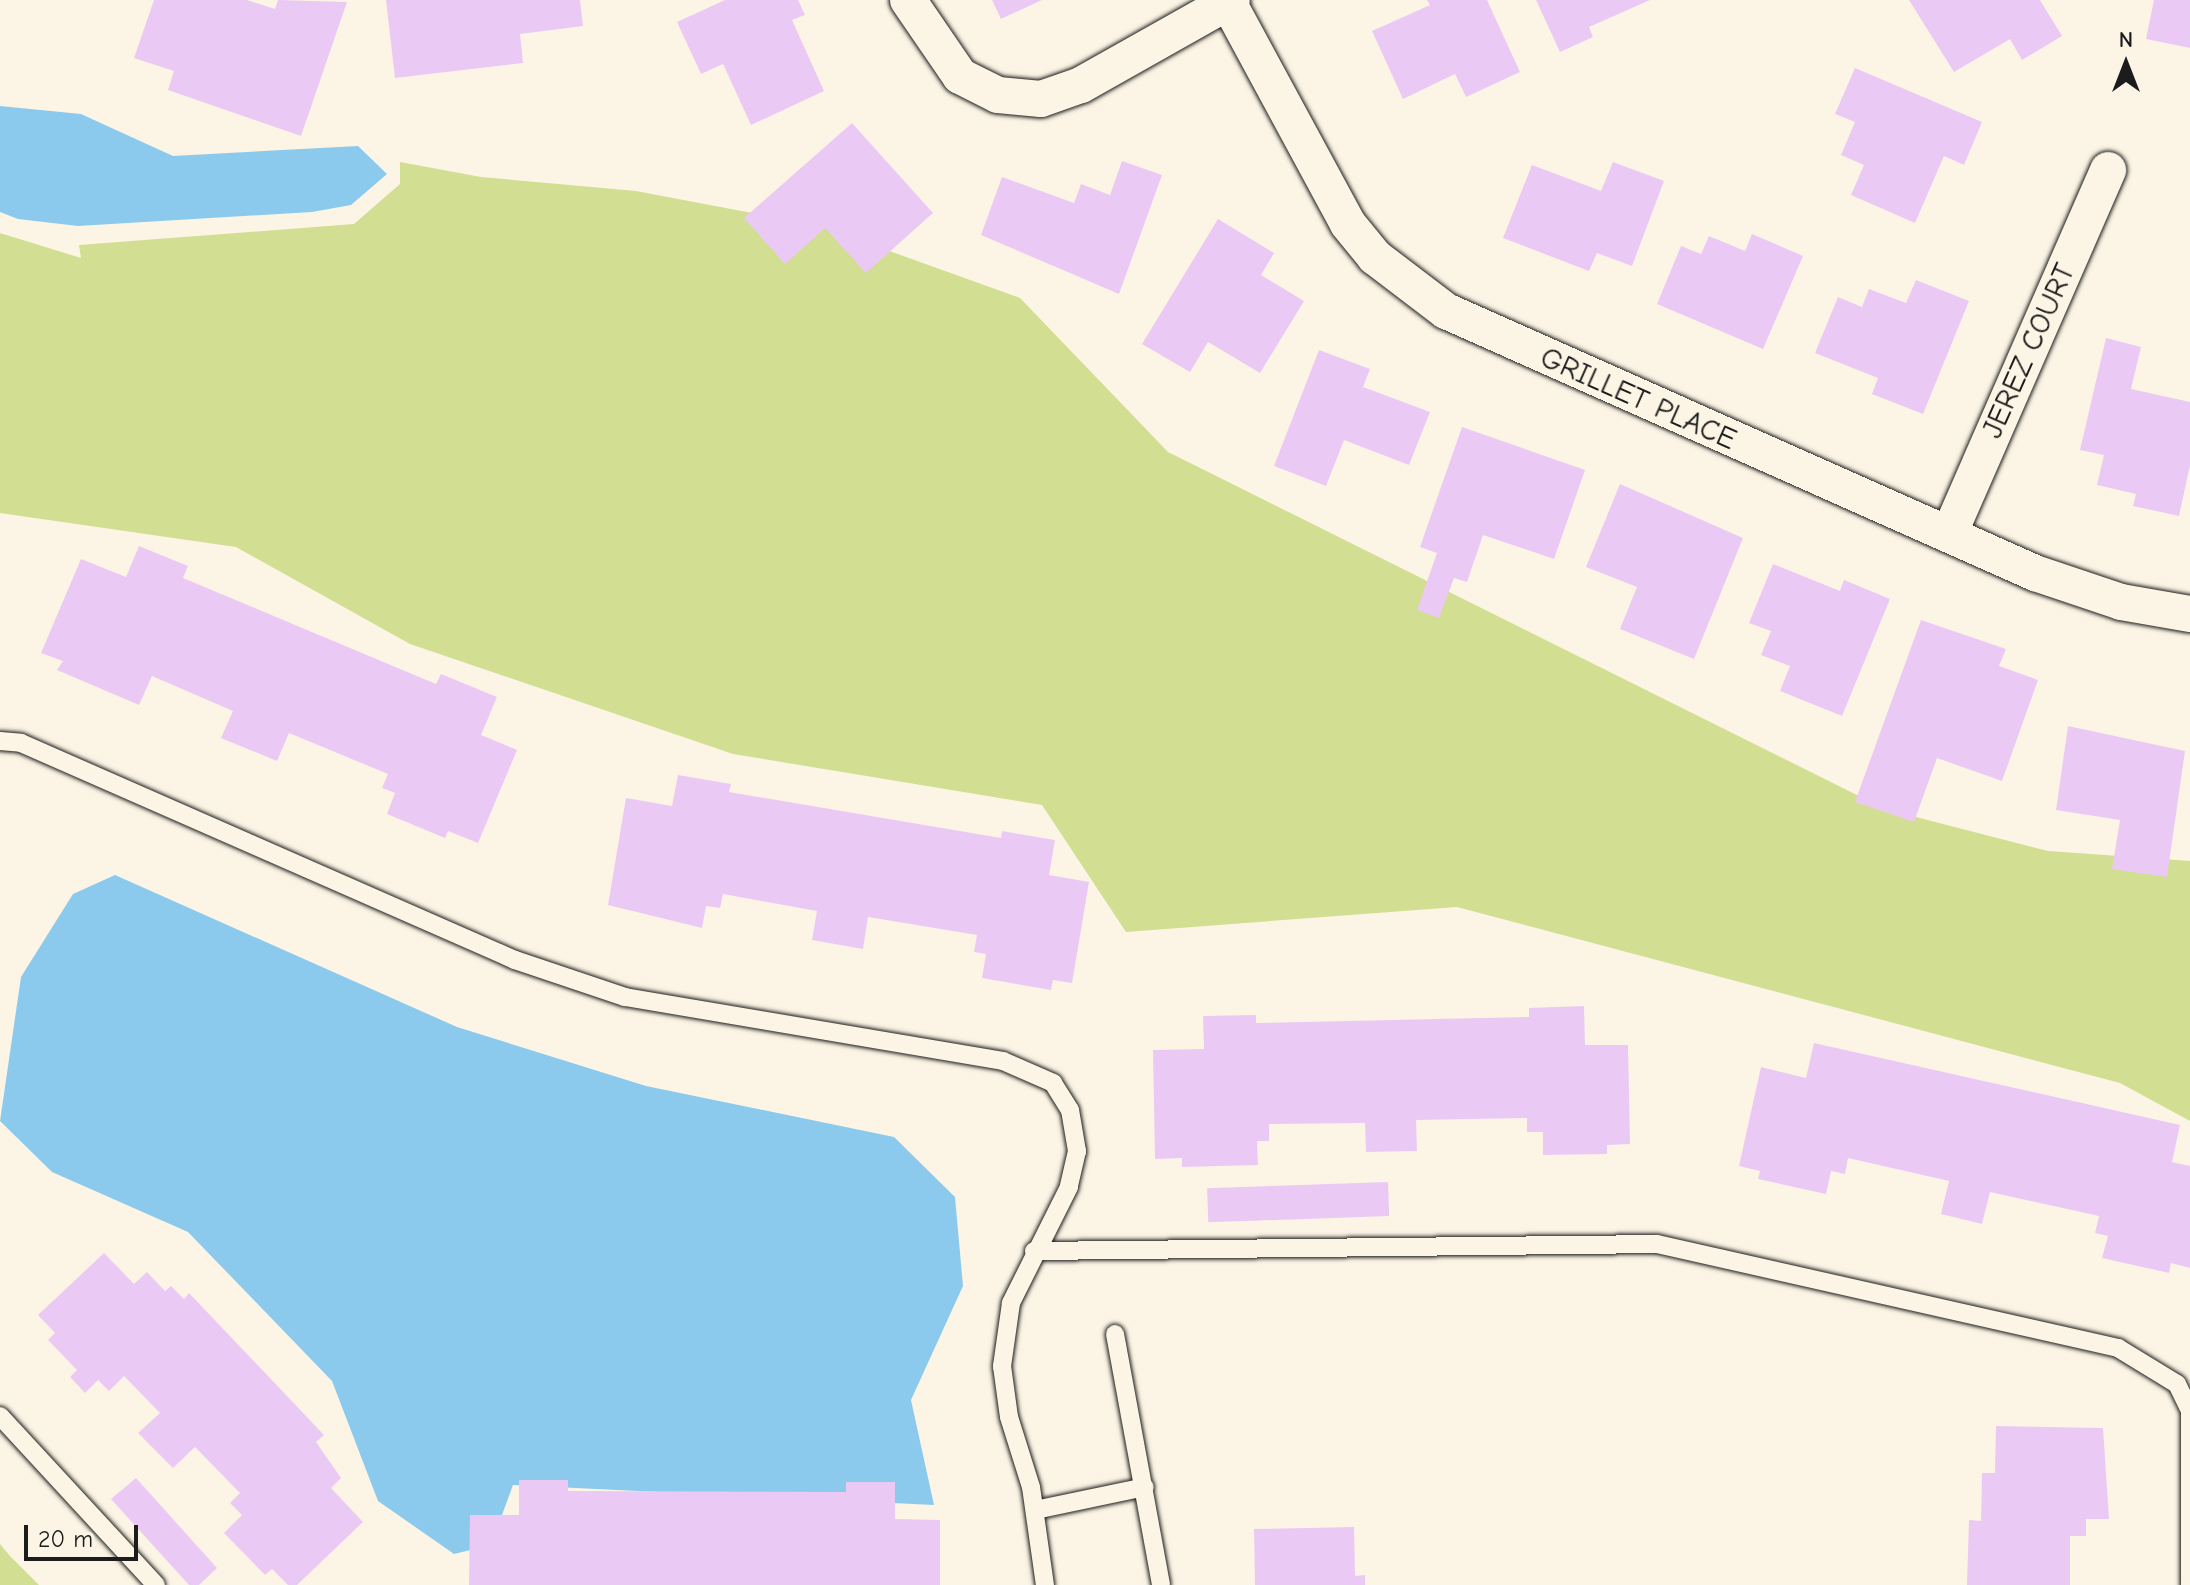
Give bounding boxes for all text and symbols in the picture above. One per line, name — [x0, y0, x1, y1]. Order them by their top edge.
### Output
north arrow — [2086, 24, 2166, 104]
text: N — [2119, 27, 2133, 53]
street label: JEREZ COURT — [1974, 258, 2084, 444]
street label: GRILLET PLACE — [1535, 340, 1741, 458]
scale bar — [28, 1509, 142, 1559]
text: 20 m — [38, 1525, 93, 1553]

